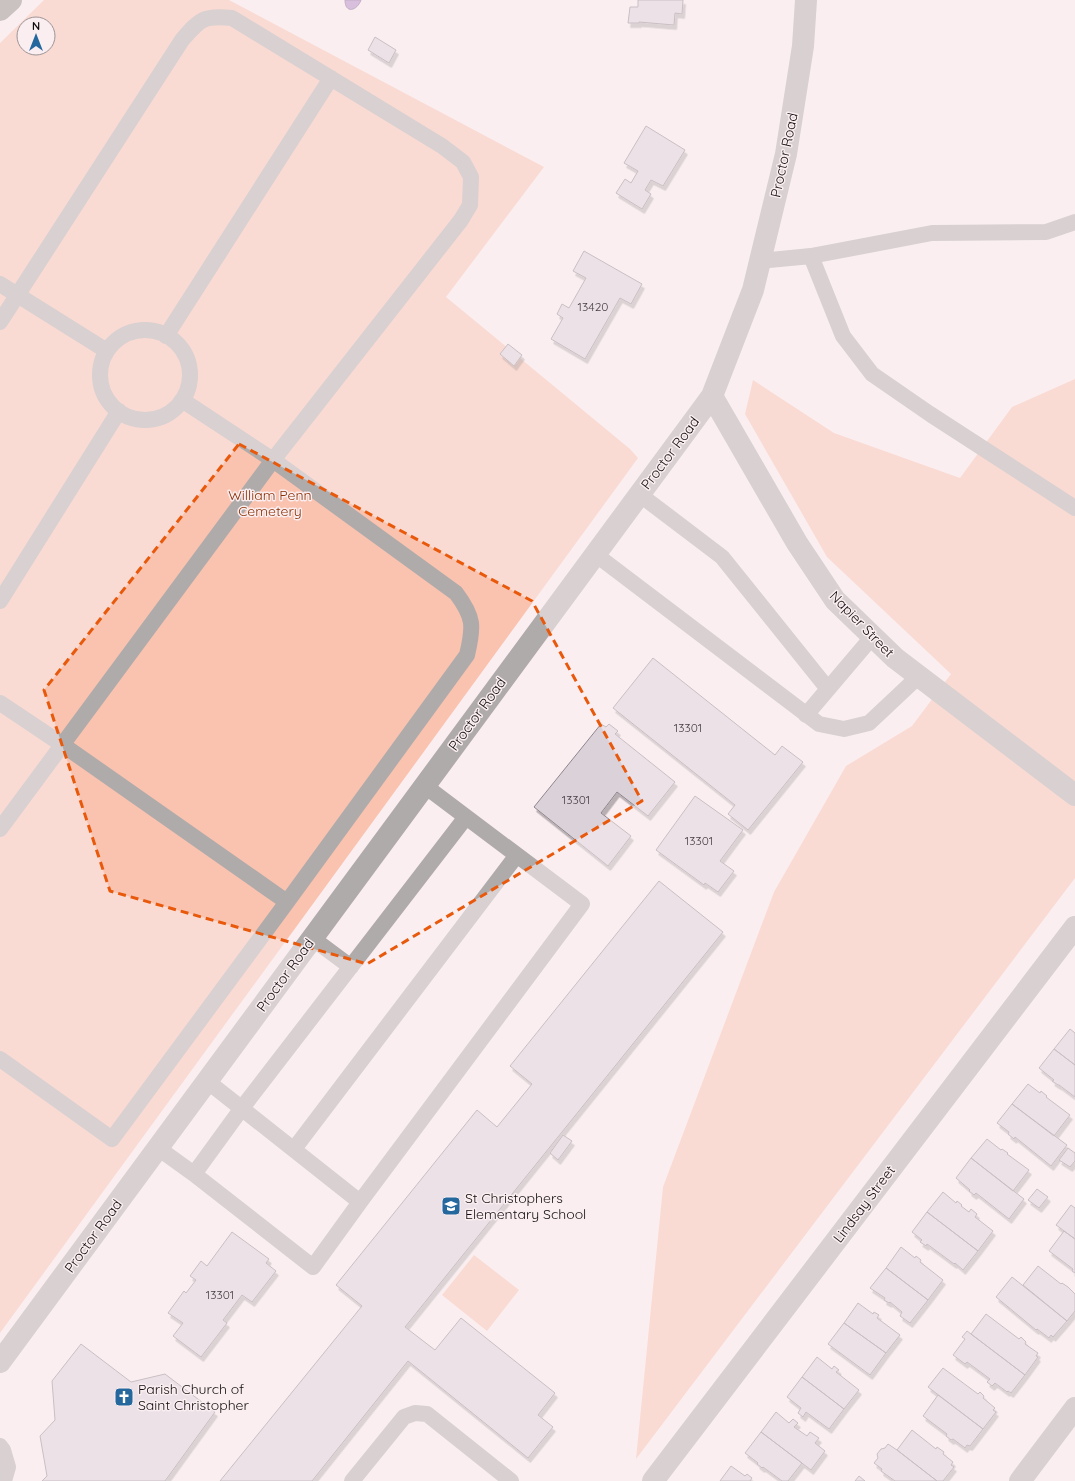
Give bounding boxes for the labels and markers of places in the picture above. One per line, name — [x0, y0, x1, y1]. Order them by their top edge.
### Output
place label: St Christophers Elementary School — [465, 1189, 586, 1223]
school or university icon: St Christophers Elementary School — [440, 1195, 462, 1217]
place label: Parish Church of Saint Christopher — [138, 1380, 250, 1414]
church icon: Parish Church of Saint Christopher — [113, 1386, 135, 1408]

